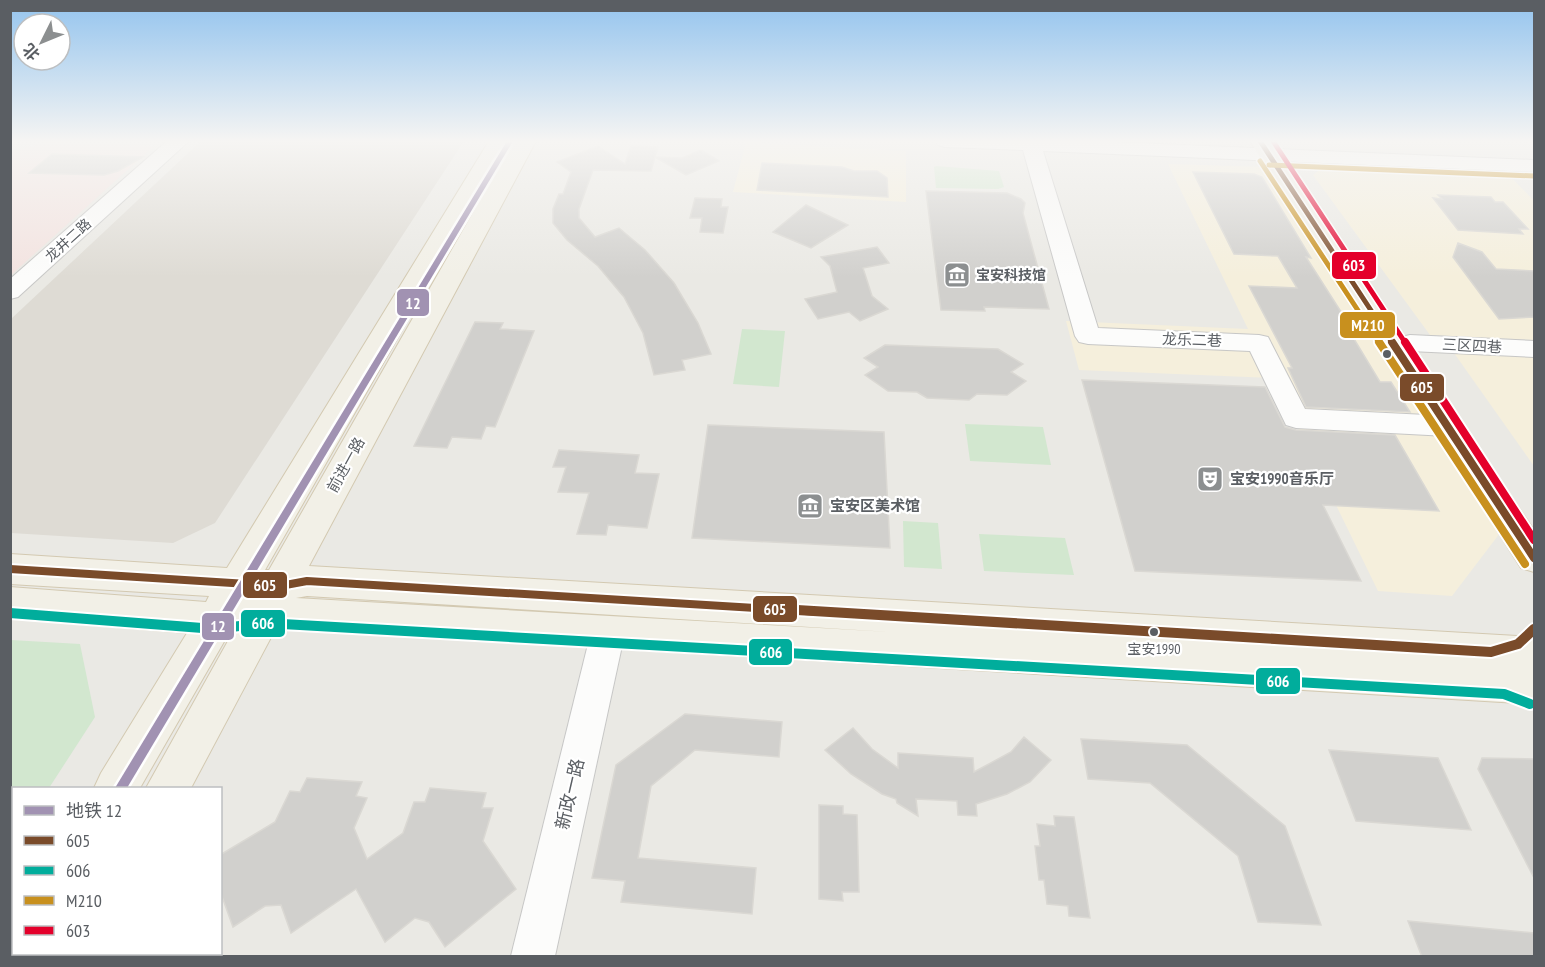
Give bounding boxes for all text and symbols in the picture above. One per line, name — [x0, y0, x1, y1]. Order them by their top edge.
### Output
north arrow — [12, 12, 72, 72]
text: 北 — [18, 40, 44, 65]
street label: 龙井二路 — [41, 215, 95, 265]
line badge: 603 — [1331, 251, 1377, 280]
text: 603 — [1343, 255, 1365, 275]
museum icon: 宝安科技馆 — [942, 260, 972, 290]
place label: 宝安科技馆 — [976, 266, 1046, 284]
line badge: 12 — [396, 288, 430, 317]
text: 12 — [405, 293, 421, 313]
line badge: M210 — [1339, 311, 1396, 339]
text: M210 — [1351, 315, 1385, 335]
street label: 龙乐二巷 — [1162, 329, 1222, 350]
street label: 三区四巷 — [1442, 334, 1502, 357]
unlabelled marker — [1381, 348, 1393, 360]
line badge: 605 — [1399, 373, 1445, 402]
text: 605 — [1411, 377, 1433, 397]
street label: 前进一路 — [323, 434, 368, 496]
theatre icon: 宝安1990音乐厅 — [1195, 464, 1225, 494]
place label: 宝安1990音乐厅 — [1230, 469, 1334, 488]
museum icon: 宝安区美术馆 — [795, 491, 825, 521]
place label: 宝安区美术馆 — [830, 496, 920, 515]
line badge: 605 — [242, 571, 288, 599]
text: 605 — [254, 575, 276, 595]
line badge: 605 — [752, 595, 798, 623]
text: 605 — [764, 599, 786, 619]
line badge: 606 — [240, 609, 286, 638]
line badge: 12 — [201, 612, 235, 641]
text: 606 — [252, 613, 275, 633]
text: 12 — [210, 616, 226, 636]
marker: 宝安1990 — [1148, 626, 1160, 638]
line badge: 606 — [748, 638, 793, 666]
place label: 宝安1990 — [1127, 640, 1181, 658]
text: 606 — [760, 642, 783, 662]
line badge: 606 — [1255, 667, 1301, 695]
text: 606 — [1267, 671, 1290, 691]
street label: 新政一路 — [550, 756, 589, 832]
legend — [12, 787, 222, 955]
text: 地铁 12 — [66, 799, 122, 822]
text: 605 — [66, 829, 90, 852]
text: 606 — [66, 859, 90, 882]
text: M210 — [66, 889, 102, 912]
text: 603 — [66, 919, 90, 942]

